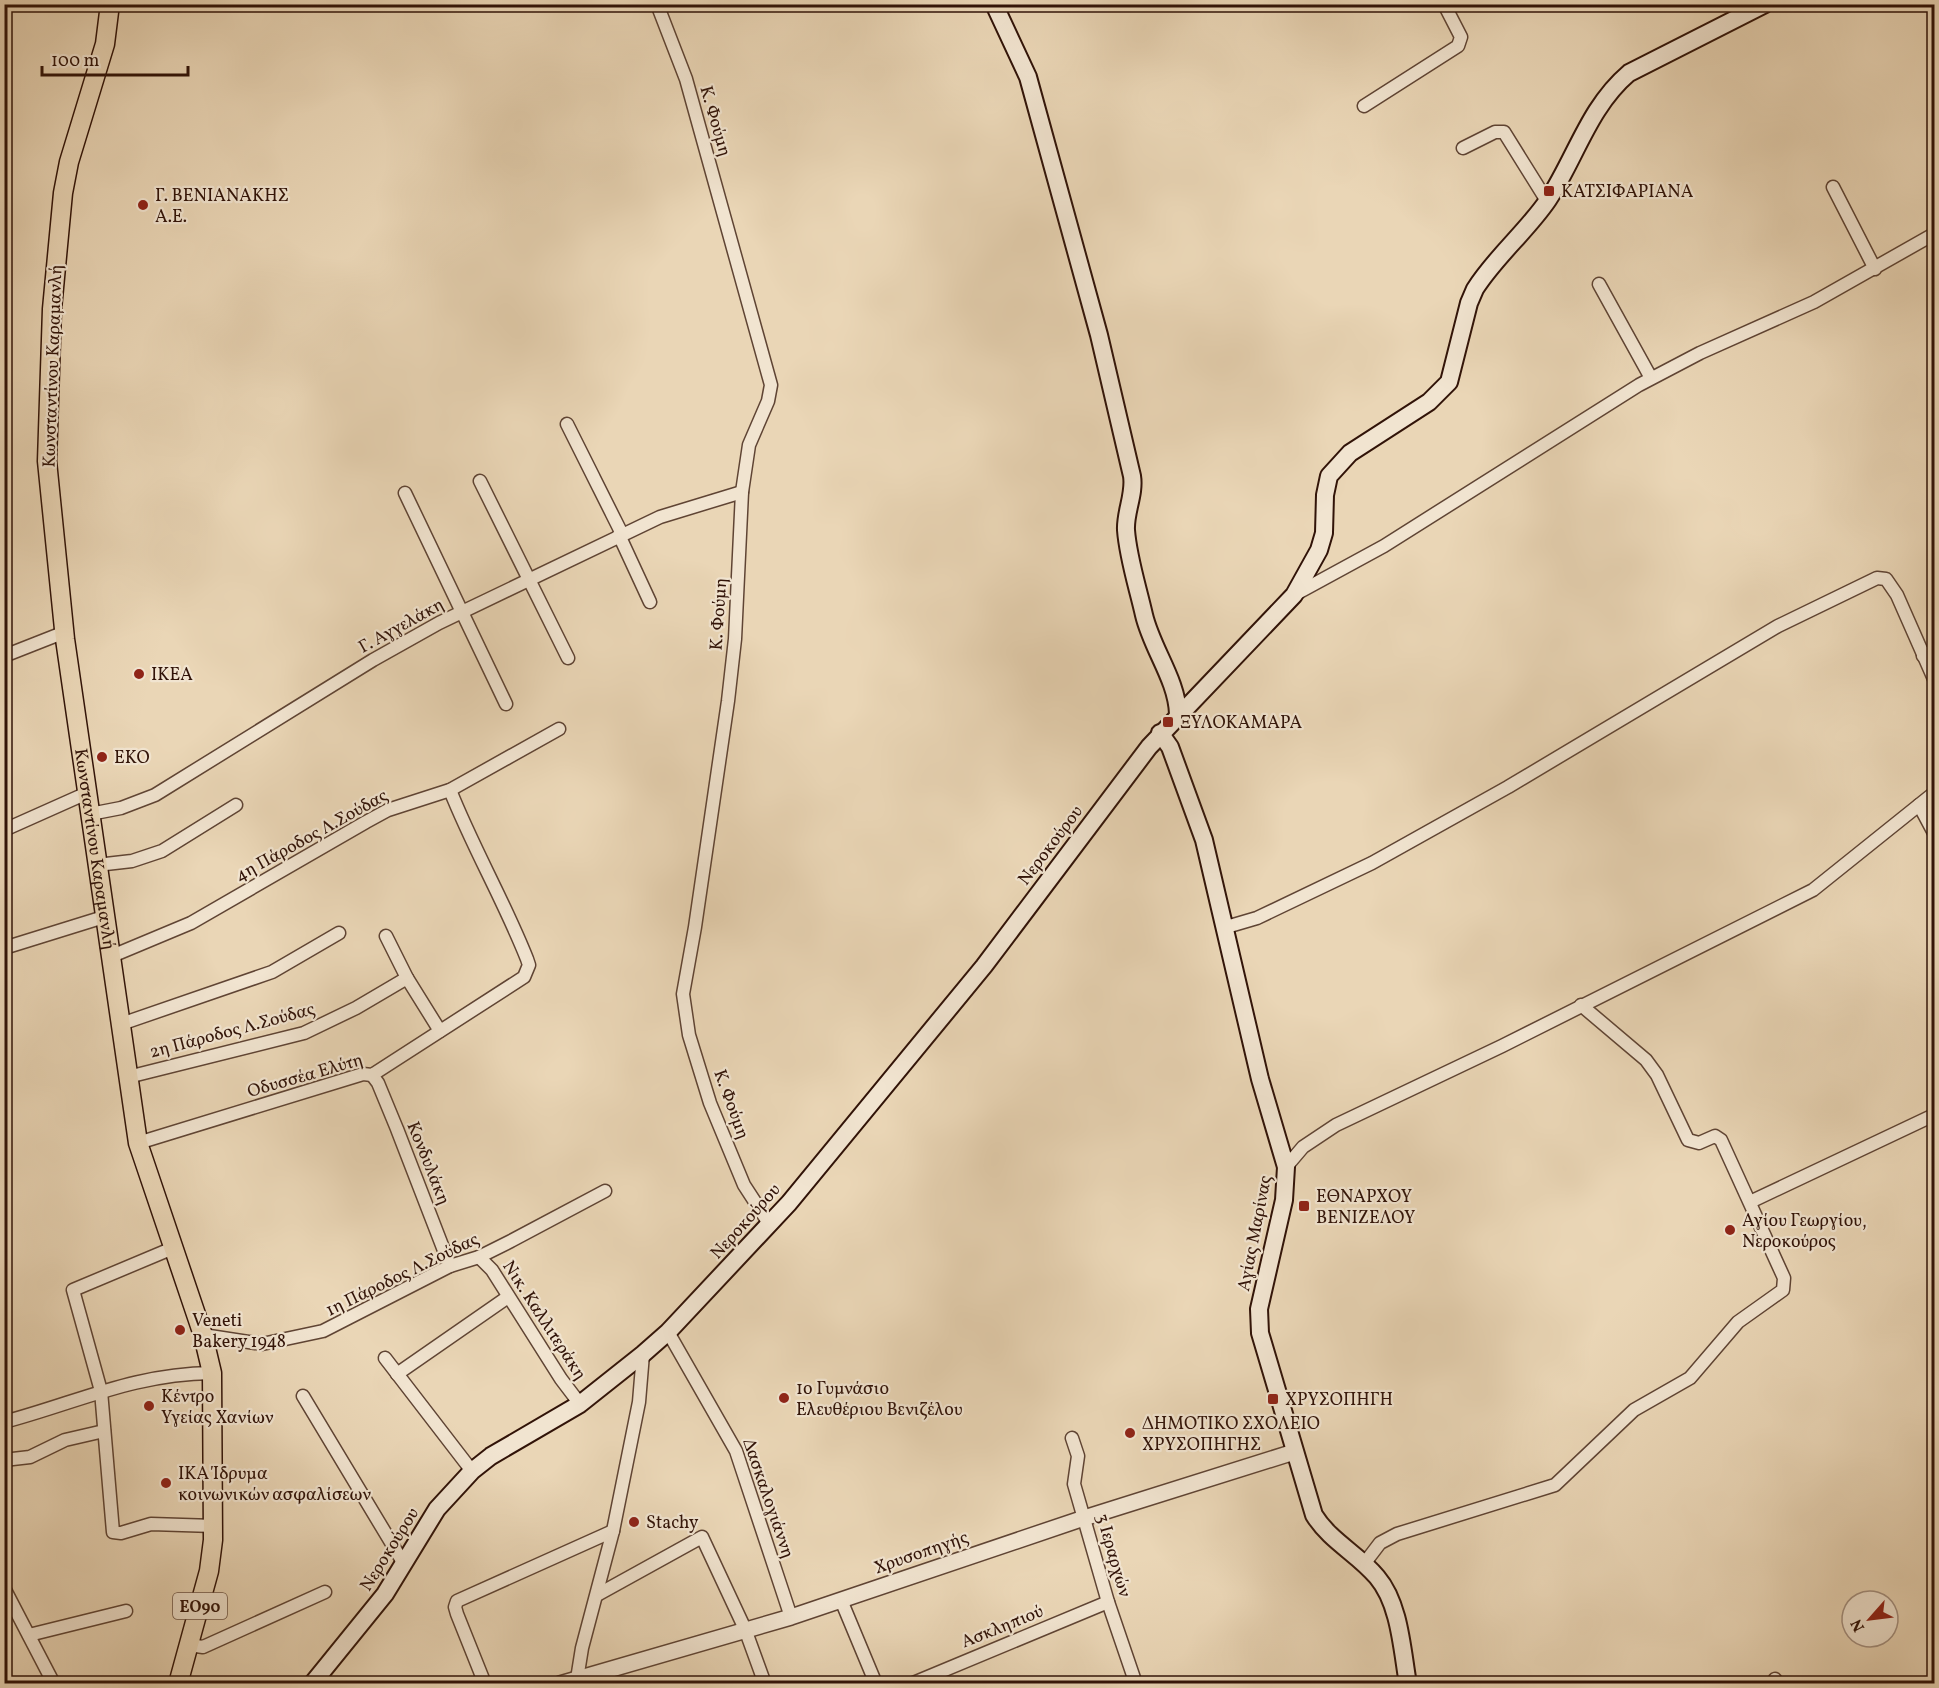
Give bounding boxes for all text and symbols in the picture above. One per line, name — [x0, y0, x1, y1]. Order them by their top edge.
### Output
scale bar — [42, 39, 188, 77]
text: 100 m — [51, 49, 100, 74]
street label: Κ. Φούμη — [693, 83, 737, 160]
place label: ΚΑΤΣΙΦΑΡΙΑΝΑ — [1561, 180, 1694, 205]
place label: Γ. ΒΕΝΙΑΝΑΚΗΣ A.E. — [155, 184, 289, 230]
marker: ΚΑΤΣΙΦΑΡΙΑΝΑ — [1542, 184, 1556, 198]
marker: Γ. ΒΕΝΙΑΝΑΚΗΣ A.E. — [136, 198, 150, 212]
street label: Κωνσταντίνου Καραμανλή — [37, 264, 70, 468]
street label: Κ. Φούμη — [704, 577, 735, 651]
street label: Γ. Αγγελάκη — [354, 592, 449, 660]
place label: IKEA — [151, 663, 193, 688]
marker: IKEA — [132, 667, 146, 681]
place label: ΞΥΛΟΚΑΜΑΡΑ — [1180, 711, 1302, 736]
marker: ΞΥΛΟΚΑΜΑΡΑ — [1161, 715, 1175, 729]
place label: EKO — [114, 746, 150, 771]
street label: Κωνσταντίνου Καραμανλή — [67, 747, 121, 952]
marker: EKO — [95, 750, 109, 764]
street label: 4η Πάροδος Λ.Σούδας — [231, 784, 393, 889]
street label: Νεροκούρου — [1013, 801, 1090, 891]
street label: 2η Πάροδος Λ.Σούδας — [147, 997, 318, 1066]
street label: Οδυσσέα Ελύτη — [245, 1048, 366, 1105]
street label: Κ. Φούμη — [706, 1066, 755, 1143]
street label: Κονδυλάκη — [400, 1118, 456, 1209]
street label: Αγίας Μαρίνας — [1232, 1173, 1279, 1293]
street label: Νεροκούρου — [705, 1179, 787, 1265]
place label: ΕΘΝΑΡΧΟΥ ΒΕΝΙΖΕΛΟΥ — [1316, 1185, 1415, 1231]
marker: ΕΘΝΑΡΧΟΥ ΒΕΝΙΖΕΛΟΥ — [1297, 1199, 1311, 1213]
place label: Αγίου Γεωργίου, Νεροκούρος — [1742, 1209, 1867, 1255]
marker: Αγίου Γεωργίου, Νεροκούρος — [1723, 1223, 1737, 1237]
street label: 1η Πάροδος Λ.Σούδας — [322, 1227, 484, 1323]
street label: Νικ. Καλλιτεράκη — [496, 1256, 592, 1386]
place label: Veneti Bakery 1948 — [192, 1309, 286, 1355]
marker: Veneti Bakery 1948 — [173, 1323, 187, 1337]
place label: 1ο Γυμνάσιο Ελευθέριου Βενιζέλου — [796, 1377, 963, 1423]
place label: Κέντρο Υγείας Χανίων — [161, 1385, 274, 1431]
place label: ΧΡΥΣΟΠΗΓΗ — [1285, 1388, 1393, 1413]
marker: 1ο Γυμνάσιο Ελευθέριου Βενιζέλου — [777, 1391, 791, 1405]
marker: ΧΡΥΣΟΠΗΓΗ — [1266, 1392, 1280, 1406]
marker: Κέντρο Υγείας Χανίων — [142, 1399, 156, 1413]
place label: ΔΗΜΟΤΙΚΟ ΣΧΟΛΕΙΟ ΧΡΥΣΟΠΗΓΗΣ — [1142, 1412, 1320, 1458]
marker: ΔΗΜΟΤΙΚΟ ΣΧΟΛΕΙΟ ΧΡΥΣΟΠΗΓΗΣ — [1123, 1426, 1137, 1440]
street label: Δασκαλογιάννη — [735, 1435, 800, 1562]
place label: ΙΚΑ Ίδρυμα κοινωνικών ασφαλίσεων — [178, 1462, 371, 1508]
marker: ΙΚΑ Ίδρυμα κοινωνικών ασφαλίσεων — [159, 1476, 173, 1490]
street label: Νεροκούρου — [355, 1503, 426, 1596]
place label: Stachy — [646, 1511, 699, 1536]
street label: 3 Ιεραρχών — [1089, 1511, 1136, 1600]
marker: Stachy — [627, 1515, 641, 1529]
street label: Χρυσοπηγής — [871, 1526, 972, 1581]
north arrow — [1840, 1589, 1900, 1649]
road number: ΕΟ90 — [173, 1593, 227, 1619]
street label: Ασκληπιού — [958, 1600, 1047, 1655]
text: N — [1846, 1614, 1871, 1635]

